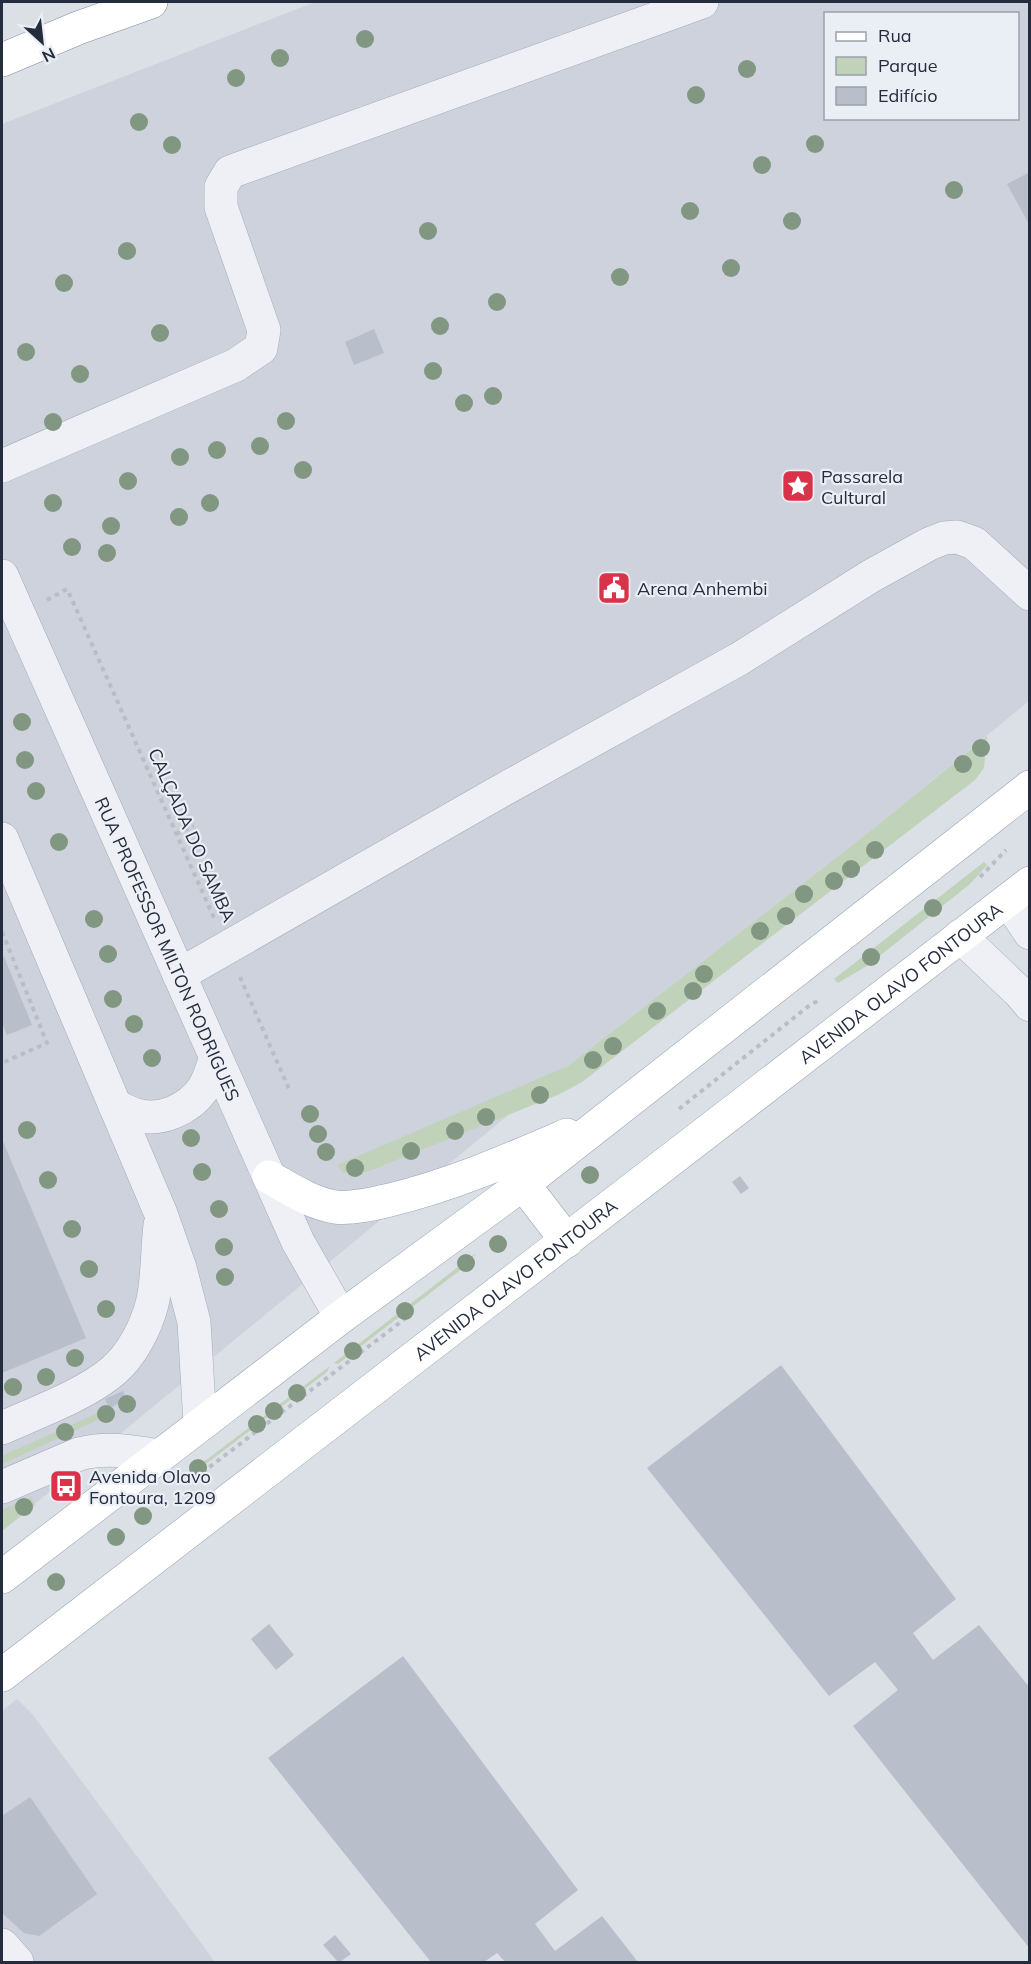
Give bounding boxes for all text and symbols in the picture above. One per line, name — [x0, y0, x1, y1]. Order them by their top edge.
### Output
north arrow — [12, 12, 72, 72]
legend — [824, 12, 1019, 120]
text: Rua — [878, 24, 912, 47]
text: N — [39, 44, 59, 67]
text: Parque — [878, 54, 937, 77]
text: Edifício — [878, 84, 937, 107]
place label: Passarela Cultural — [821, 465, 903, 509]
place icon: Passarela Cultural — [780, 468, 816, 504]
public building icon: Arena Anhembi — [596, 570, 632, 606]
place label: Arena Anhembi — [637, 577, 768, 600]
street label: CALÇADA DO SAMBA — [143, 744, 241, 926]
street label: RUA PROFESSOR MILTON RODRIGUES — [90, 793, 245, 1104]
street label: AVENIDA OLAVO FONTOURA — [794, 897, 1007, 1069]
street label: AVENIDA OLAVO FONTOURA — [409, 1194, 622, 1365]
place label: Avenida Olavo Fontoura, 1209 — [89, 1465, 216, 1509]
bus stop icon: Avenida Olavo Fontoura, 1209 — [48, 1468, 84, 1504]

